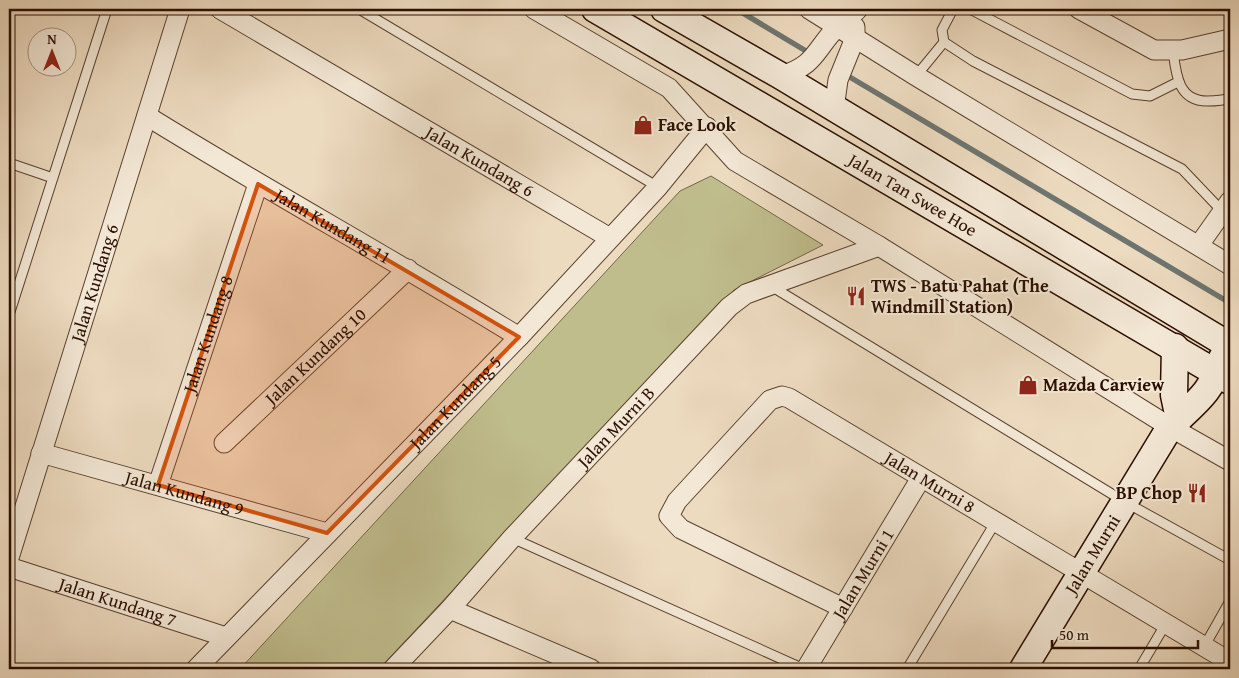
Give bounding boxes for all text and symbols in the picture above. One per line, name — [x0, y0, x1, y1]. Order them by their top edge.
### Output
north arrow — [28, 28, 78, 78]
text: N — [47, 29, 57, 49]
place label: Face Look — [658, 111, 736, 138]
shop icon: Face Look — [632, 114, 654, 136]
street label: Jalan Kundang 6 — [419, 117, 539, 204]
street label: Jalan Tan Swee Hoe — [841, 145, 982, 243]
street label: Jalan Kundang 11 — [268, 180, 396, 271]
street label: Jalan Kundang 6 — [63, 221, 125, 347]
street label: Jalan Kundang 8 — [175, 272, 240, 398]
place label: TWS - Batu Pahat (The Windmill Station) — [871, 272, 1049, 320]
restaurant icon: TWS - Batu Pahat (The Windmill Station) — [845, 285, 867, 307]
street label: Jalan Kundang 10 — [257, 301, 372, 412]
street label: Jalan Kundang 5 — [401, 349, 507, 457]
place label: Mazda Carview — [1043, 371, 1164, 398]
shop icon: Mazda Carview — [1017, 374, 1039, 396]
street label: Jalan Murni B — [569, 380, 661, 475]
street label: Jalan Murni 8 — [878, 443, 980, 519]
street label: Jalan Kundang 9 — [120, 463, 247, 522]
place label: BP Chop — [1116, 479, 1182, 506]
restaurant icon: BP Chop — [1186, 482, 1208, 504]
street label: Jalan Murni — [1056, 509, 1127, 601]
street label: Jalan Murni 1 — [824, 523, 901, 626]
street label: Jalan Kundang 7 — [53, 569, 180, 633]
scale bar — [1052, 618, 1198, 650]
text: 50 m — [1059, 624, 1090, 645]

